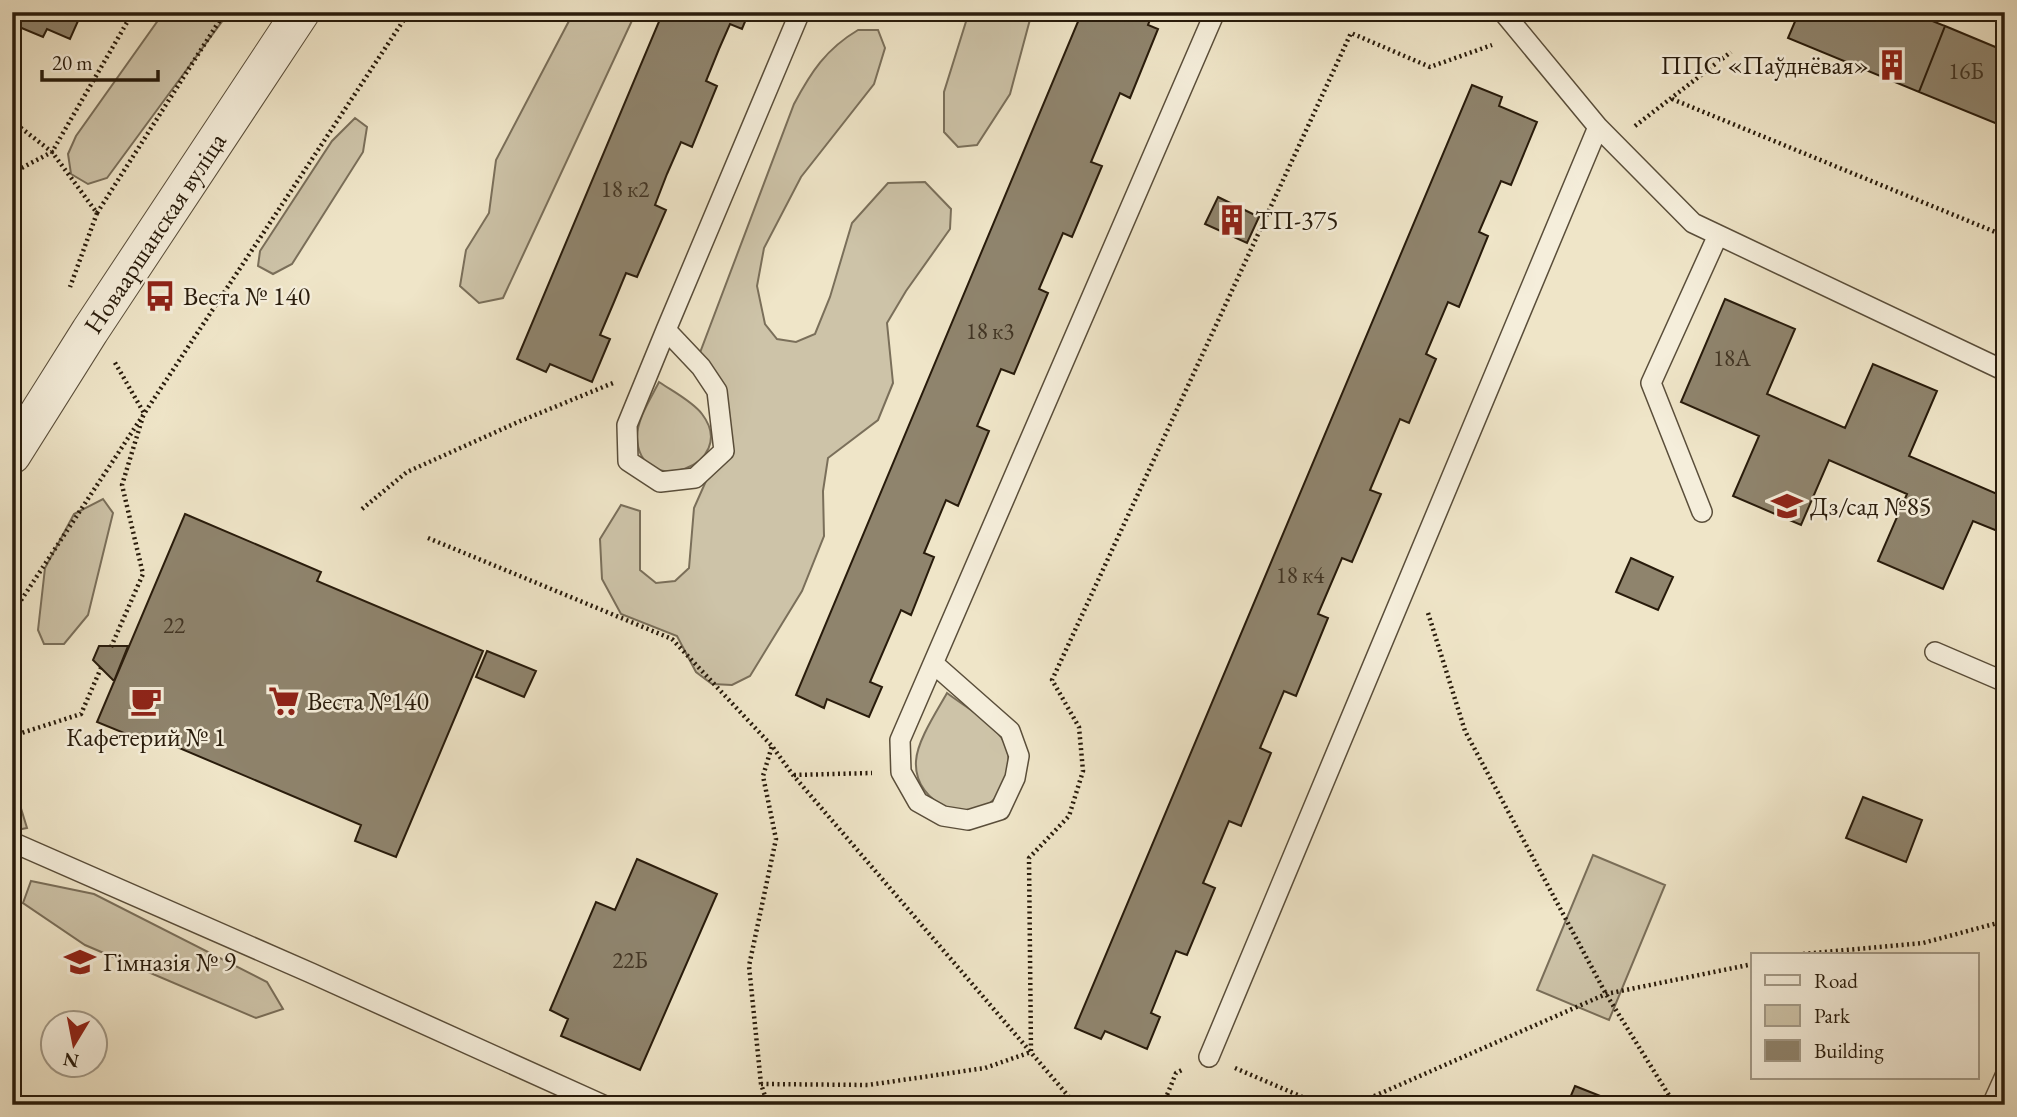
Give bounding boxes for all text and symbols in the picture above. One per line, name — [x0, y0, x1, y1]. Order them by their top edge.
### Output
scale bar — [42, 38, 158, 82]
place label: ППС «Паўднёвая» — [1660, 48, 1869, 82]
building icon: ППС «Паўднёвая» — [1875, 48, 1909, 82]
text: 20 m — [52, 49, 93, 76]
house number: 16Б — [1948, 56, 1984, 86]
street label: Новааршанская вуліца — [76, 125, 234, 340]
house number: 18 к2 — [601, 174, 649, 204]
building icon: ТП-375 — [1215, 203, 1249, 237]
place label: ТП-375 — [1255, 203, 1339, 237]
bus stop icon: Веста № 140 — [143, 279, 177, 313]
place label: Веста № 140 — [183, 279, 310, 313]
house number: 18 к3 — [966, 316, 1014, 346]
house number: 18А — [1713, 343, 1752, 373]
school or university icon: Дз/сад №85 — [1770, 489, 1804, 523]
place label: Дз/сад №85 — [1810, 489, 1931, 523]
house number: 18 к4 — [1276, 560, 1325, 590]
house number: 22 — [163, 610, 185, 640]
cafe icon: Кафетерий № 1 — [129, 684, 163, 718]
supermarket icon: Веста №140 — [267, 684, 301, 718]
place label: Веста №140 — [307, 684, 429, 718]
place label: Кафетерий № 1 — [66, 720, 226, 754]
school or university icon: Гімназія № 9 — [63, 945, 97, 979]
place label: Гімназія № 9 — [103, 945, 237, 979]
house number: 22Б — [612, 945, 648, 975]
legend — [1751, 953, 1979, 1078]
text: Road — [1814, 967, 1858, 994]
text: Park — [1814, 1002, 1851, 1029]
north arrow — [38, 1009, 108, 1078]
text: Building — [1814, 1037, 1884, 1064]
text: N — [61, 1046, 81, 1074]

